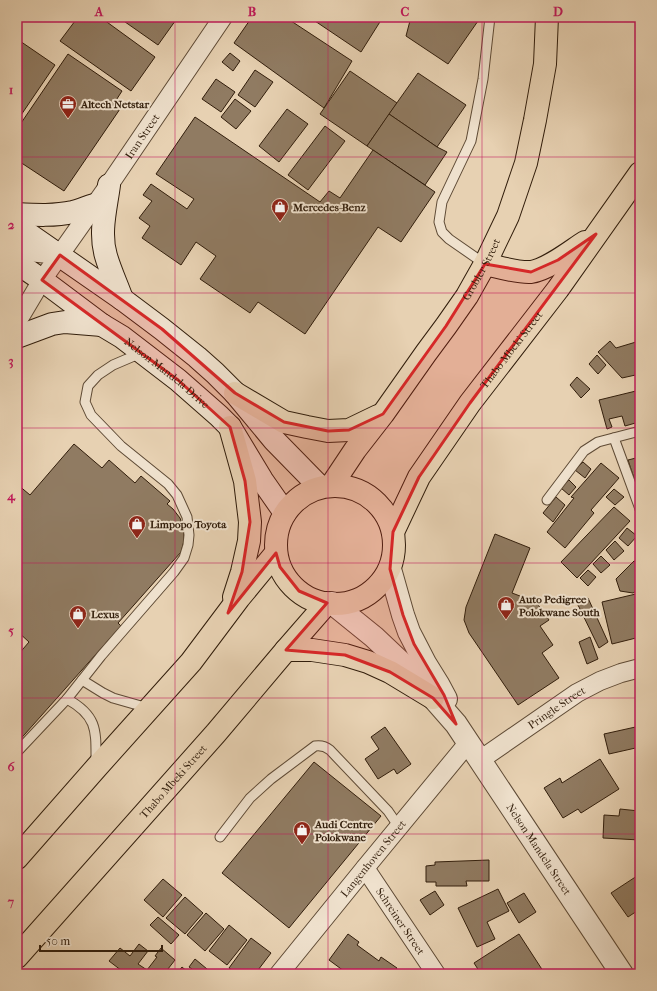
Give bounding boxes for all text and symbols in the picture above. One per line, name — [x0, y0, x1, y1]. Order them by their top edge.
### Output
text: A — [94, 4, 104, 19]
text: B — [248, 4, 257, 19]
text: C — [401, 4, 410, 19]
text: D — [553, 4, 563, 19]
text: 1 — [9, 82, 14, 97]
office icon: Altech Netstar — [58, 94, 78, 119]
place label: Altech Netstar — [80, 98, 149, 111]
street label: Iran Street — [123, 111, 162, 162]
shop icon: Mercedes-Benz — [270, 197, 290, 222]
place label: Mercedes-Benz — [292, 201, 366, 214]
text: 2 — [8, 217, 15, 232]
street label: Grobler Street — [460, 236, 503, 303]
street label: Thabo Mbeki Street — [478, 309, 546, 391]
street label: Nelson Mandela Drive — [122, 335, 212, 412]
text: 3 — [8, 353, 14, 369]
text: 4 — [6, 488, 16, 504]
shop icon: Limpopo Toyota — [127, 514, 147, 539]
place label: Limpopo Toyota — [150, 518, 227, 531]
place label: Auto Pedigree Polokwane South — [518, 593, 601, 619]
shop icon: Auto Pedigree Polokwane South — [496, 595, 516, 620]
shop icon: Lexus — [68, 604, 88, 629]
place label: Lexus — [91, 608, 119, 621]
text: 5 — [8, 623, 14, 638]
street label: Pringle Street — [526, 684, 588, 732]
street label: Thabo Mbeki Street — [137, 742, 210, 821]
text: 6 — [7, 759, 15, 774]
street label: Nelson Mandela Street — [504, 801, 574, 898]
street label: Langenhoven Street — [338, 817, 409, 900]
place label: Audi Centre Polokwane — [314, 818, 373, 844]
shop icon: Audi Centre Polokwane — [292, 820, 312, 845]
street label: Schreiner Street — [373, 885, 427, 957]
text: 7 — [7, 894, 15, 909]
scale bar — [40, 927, 162, 953]
text: 50 m — [46, 934, 70, 948]

